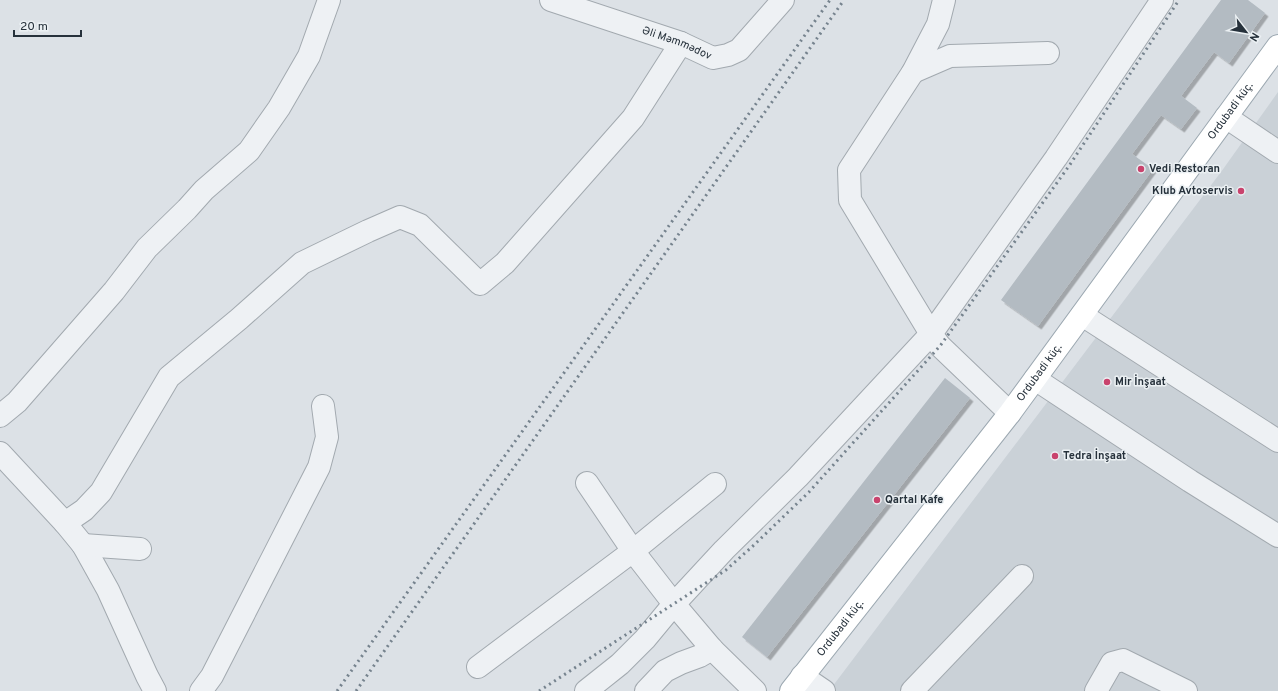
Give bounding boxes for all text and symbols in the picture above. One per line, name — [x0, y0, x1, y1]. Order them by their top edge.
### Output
scale bar — [14, 12, 81, 38]
north arrow — [1226, 12, 1266, 52]
text: 20 m — [20, 19, 48, 35]
street label: Əli Məmmədov — [640, 24, 714, 63]
text: N — [1246, 30, 1262, 44]
street label: Ordubadi küç. — [1205, 79, 1256, 143]
place label: Vedi Restoran — [1149, 162, 1220, 176]
marker: Vedi Restoran — [1136, 164, 1146, 174]
place label: Klub Avtoservis — [1152, 184, 1233, 198]
marker: Klub Avtoservis — [1236, 186, 1246, 196]
street label: Ordubadi küç. — [1014, 341, 1065, 404]
place label: Mir İnşaat — [1115, 374, 1166, 389]
marker: Mir İnşaat — [1102, 377, 1112, 387]
place label: Tedra İnşaat — [1063, 448, 1126, 463]
marker: Tedra İnşaat — [1050, 451, 1060, 461]
place label: Qartal Kafe — [885, 493, 943, 507]
marker: Qartal Kafe — [872, 495, 882, 505]
street label: Ordubadi küç. — [814, 597, 867, 659]

